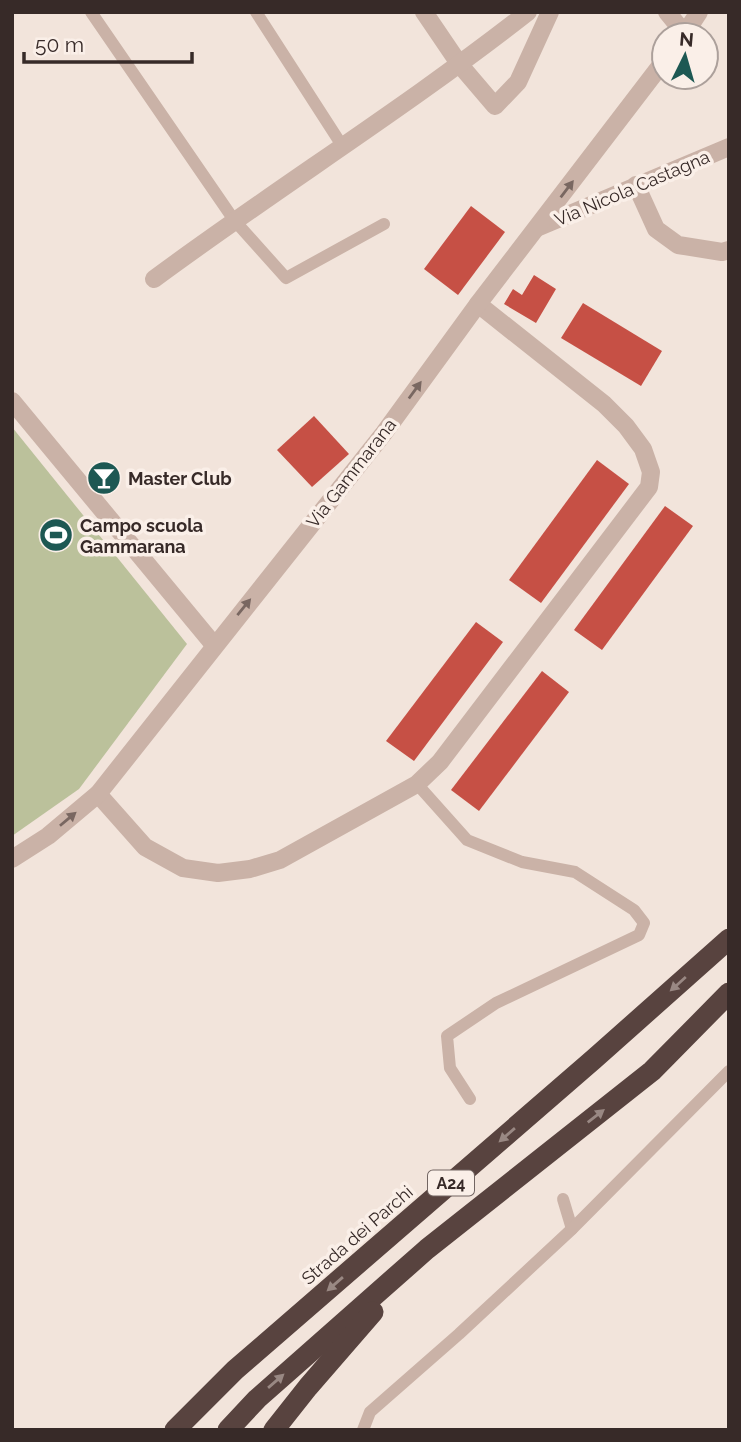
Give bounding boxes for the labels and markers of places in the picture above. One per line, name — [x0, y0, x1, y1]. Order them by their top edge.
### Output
bar icon: Master Club — [85, 459, 123, 497]
place label: Master Club — [128, 468, 232, 489]
place label: Campo scuola Gammarana — [80, 515, 203, 557]
sports icon: Campo scuola Gammarana — [37, 516, 75, 554]

